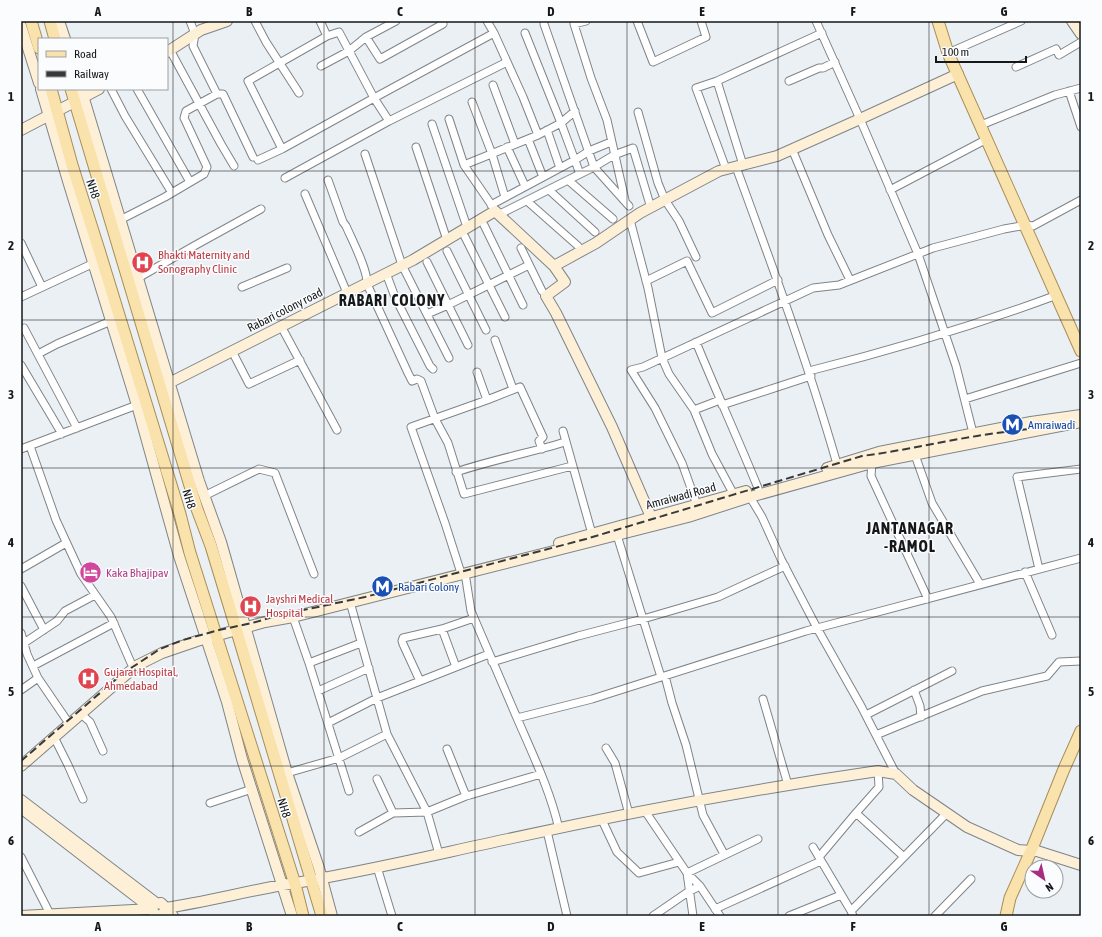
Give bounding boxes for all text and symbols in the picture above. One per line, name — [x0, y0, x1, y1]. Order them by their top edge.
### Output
text: A — [94, 4, 102, 19]
text: B — [246, 4, 253, 19]
text: C — [397, 4, 403, 19]
text: D — [547, 4, 555, 19]
text: E — [699, 4, 705, 19]
text: F — [850, 4, 856, 19]
text: G — [1001, 4, 1008, 19]
legend — [38, 38, 168, 90]
scale bar — [936, 38, 1026, 64]
text: 100 m — [942, 45, 969, 59]
text: Road — [74, 47, 97, 61]
text: Railway — [74, 67, 109, 81]
text: 1 — [8, 89, 14, 104]
text: 1 — [1088, 89, 1094, 104]
street label: NH8 — [83, 177, 103, 201]
text: 2 — [8, 238, 14, 253]
text: 2 — [1088, 238, 1094, 253]
place label: Bhakti Maternity and Sonography Clinic — [158, 248, 250, 276]
hospital icon: Bhakti Maternity and Sonography Clinic — [130, 249, 156, 275]
street label: Rabari colony road — [245, 285, 325, 335]
district label: RABARI COLONY — [339, 291, 445, 309]
text: 3 — [8, 387, 14, 402]
text: 3 — [1088, 387, 1094, 402]
metro station icon: Amraiwadi — [1000, 412, 1026, 438]
place label: Amraiwadi — [1028, 418, 1075, 432]
street label: Amraiwadi Road — [645, 480, 717, 512]
street label: NH8 — [179, 488, 199, 511]
district label: JANTANAGAR -RAMOL — [865, 519, 954, 555]
text: 4 — [7, 535, 14, 550]
text: 4 — [1087, 535, 1094, 550]
hotel icon: Kaka Bhajipav — [78, 560, 104, 586]
place label: Kaka Bhajipav — [106, 566, 169, 580]
metro station icon: Rabari Colony — [370, 574, 396, 600]
place label: Rabari Colony — [398, 580, 459, 594]
place label: Jayshri Medical Hospital — [266, 592, 334, 620]
hospital icon: Jayshri Medical Hospital — [237, 593, 263, 619]
place label: Gujarat Hospital, Ahmedabad — [104, 665, 178, 693]
hospital icon: Gujarat Hospital, Ahmedabad — [75, 666, 101, 692]
text: 5 — [8, 684, 14, 699]
text: 5 — [1088, 684, 1094, 699]
street label: NH8 — [274, 796, 294, 820]
text: 6 — [8, 833, 14, 848]
text: 6 — [1088, 833, 1094, 848]
north arrow — [1024, 859, 1064, 899]
text: N — [1044, 880, 1056, 894]
text: A — [94, 919, 102, 934]
text: B — [246, 919, 253, 934]
text: C — [397, 919, 403, 934]
text: D — [547, 919, 555, 934]
text: E — [699, 919, 705, 934]
text: F — [850, 919, 856, 934]
text: G — [1001, 919, 1008, 934]

